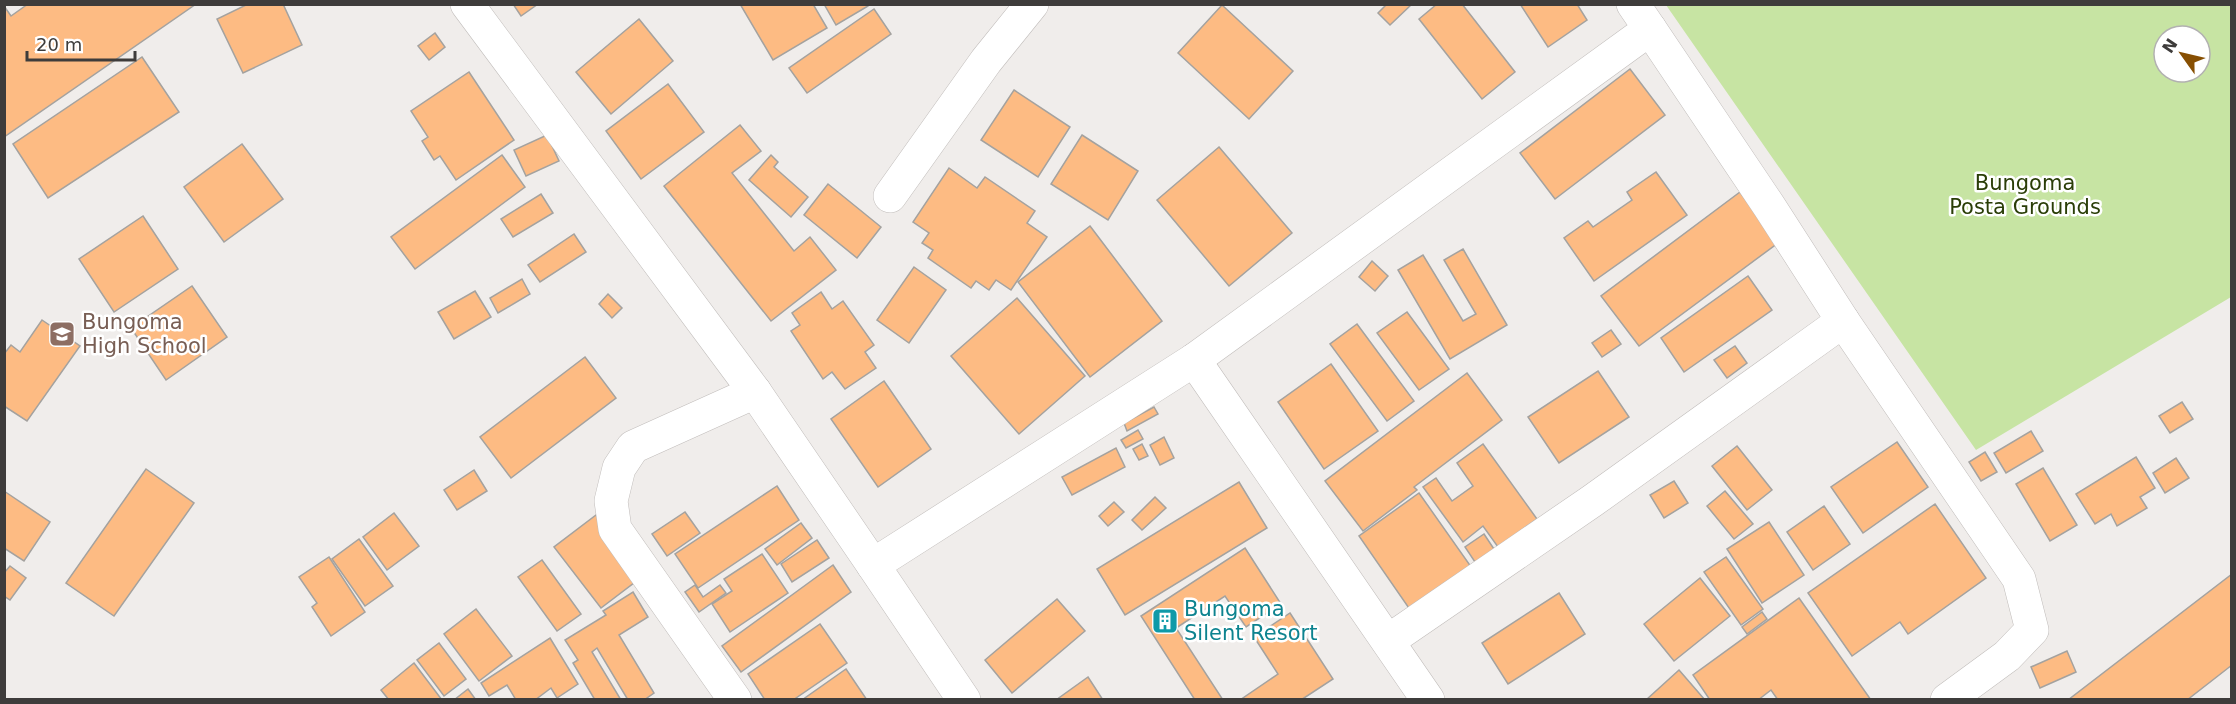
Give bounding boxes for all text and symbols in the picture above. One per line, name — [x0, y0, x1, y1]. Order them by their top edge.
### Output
scale bar — [27, 24, 135, 62]
north arrow — [2152, 24, 2212, 84]
text: 20 m — [36, 34, 82, 55]
text: N — [2158, 35, 2182, 57]
park label: Bungoma Posta Grounds — [1949, 171, 2101, 219]
place label: Bungoma High School — [82, 310, 207, 358]
school or university icon: Bungoma High School — [47, 319, 77, 349]
place label: Bungoma Silent Resort — [1184, 597, 1317, 645]
building icon: Bungoma Silent Resort — [1150, 606, 1180, 636]

